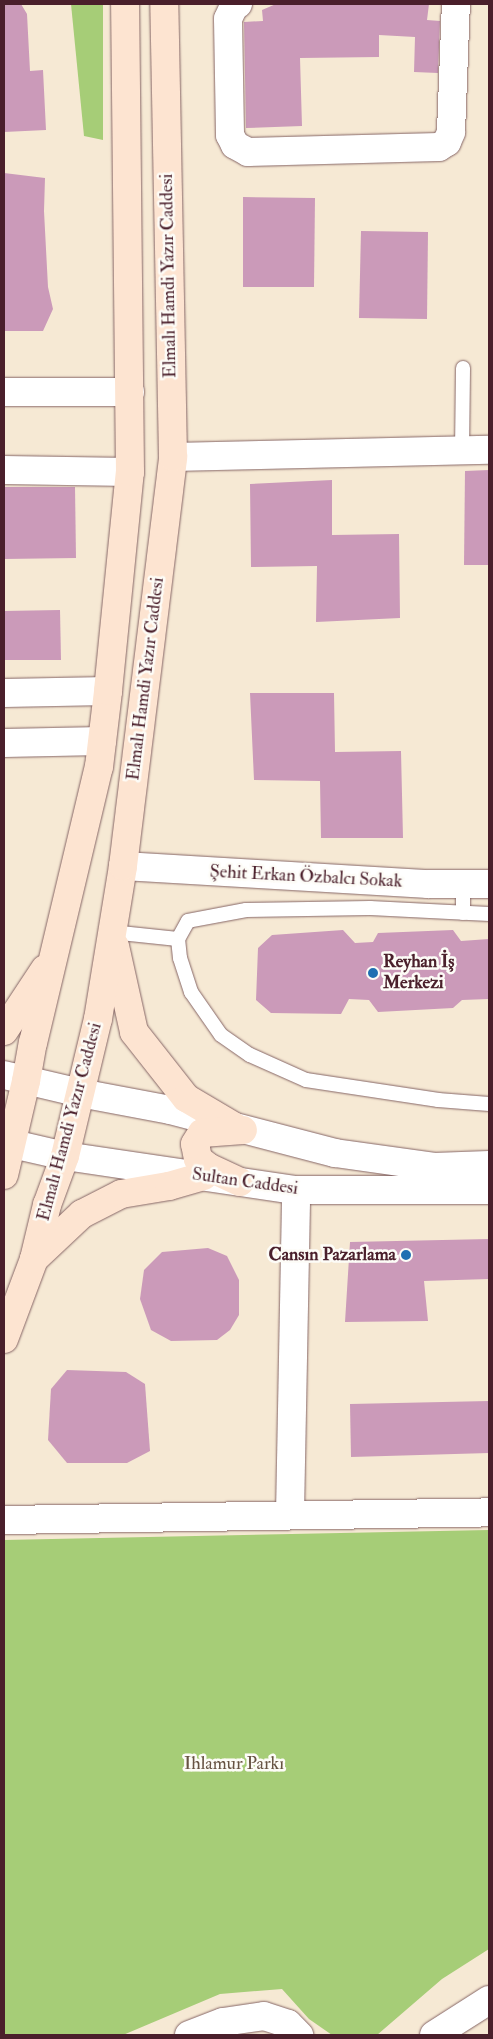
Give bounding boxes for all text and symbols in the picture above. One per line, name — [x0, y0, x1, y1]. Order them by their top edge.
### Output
street label: Elmalı Hamdi Yazır Caddesi — [156, 174, 182, 378]
street label: Elmalı Hamdi Yazır Caddesi — [123, 576, 169, 782]
street label: Şehit Erkan Özbalcı Sokak — [209, 861, 403, 893]
place label: Reyhan İş Merkezi — [383, 952, 454, 994]
marker: Reyhan İş Merkezi — [367, 967, 379, 979]
street label: Elmalı Hamdi Yazır Caddesi — [33, 1020, 107, 1224]
street label: Sultan Caddesi — [191, 1164, 299, 1200]
place label: Cansın Pazarlama — [269, 1244, 396, 1266]
marker: Cansın Pazarlama — [400, 1249, 412, 1261]
park label: Ihlamur Parkı — [184, 1753, 284, 1775]

